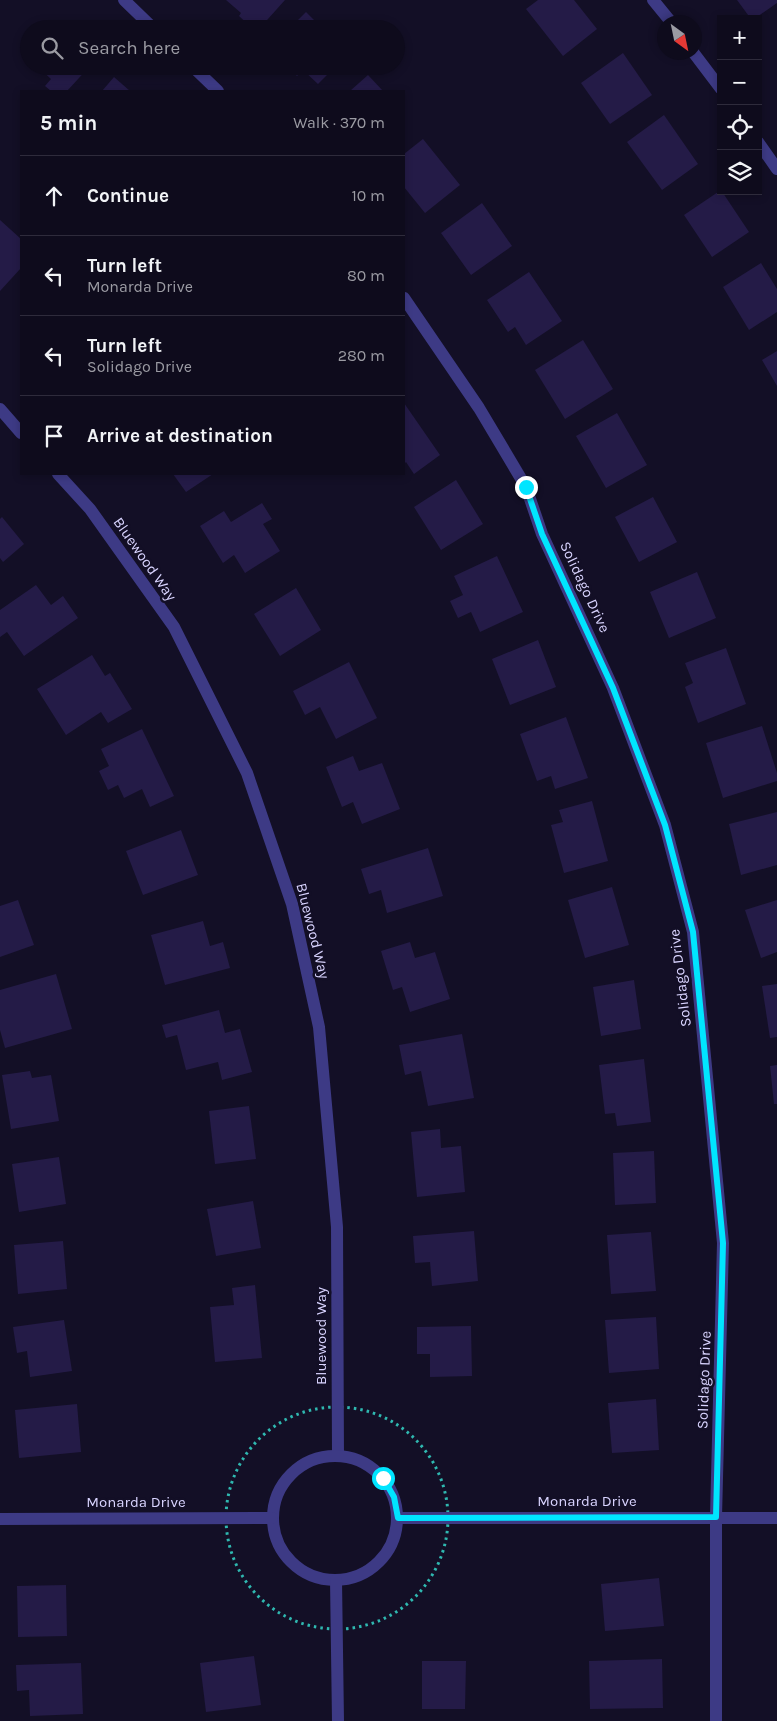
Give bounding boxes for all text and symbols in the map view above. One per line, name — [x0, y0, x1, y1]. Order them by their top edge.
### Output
north arrow — [657, 15, 702, 60]
map controls — [717, 15, 762, 195]
button: + — [717, 15, 762, 60]
search box — [20, 20, 405, 75]
icon: search — [38, 34, 66, 62]
text: Search here — [78, 37, 180, 59]
button: − — [717, 60, 762, 105]
button: locate — [717, 105, 762, 150]
text: 5 min — [40, 111, 97, 135]
text: Walk · 370 m — [293, 113, 385, 132]
button: layers — [717, 150, 762, 195]
icon: ahead — [40, 182, 68, 210]
text: Continue — [87, 185, 169, 207]
text: 10 m — [351, 186, 385, 205]
text: Turn left — [87, 255, 162, 277]
icon: left — [40, 262, 68, 290]
text: 80 m — [347, 266, 385, 285]
text: Monarda Drive — [87, 277, 193, 296]
text: Turn left — [87, 335, 162, 357]
icon: left — [40, 342, 68, 370]
text: 280 m — [338, 346, 385, 365]
text: Solidago Drive — [87, 357, 192, 376]
icon: arrive — [40, 422, 68, 450]
text: Arrive at destination — [87, 425, 273, 447]
route end — [515, 476, 538, 499]
street label: Bluewood Way — [109, 514, 181, 604]
street label: Solidago Drive — [556, 539, 614, 635]
street label: Bluewood Way — [292, 881, 334, 981]
street label: Solidago Drive — [665, 928, 695, 1028]
street label: Bluewood Way — [312, 1287, 330, 1385]
street label: Solidago Drive — [693, 1331, 715, 1429]
route start — [372, 1467, 395, 1490]
street label: Monarda Drive — [537, 1492, 637, 1510]
street label: Monarda Drive — [86, 1493, 186, 1511]

